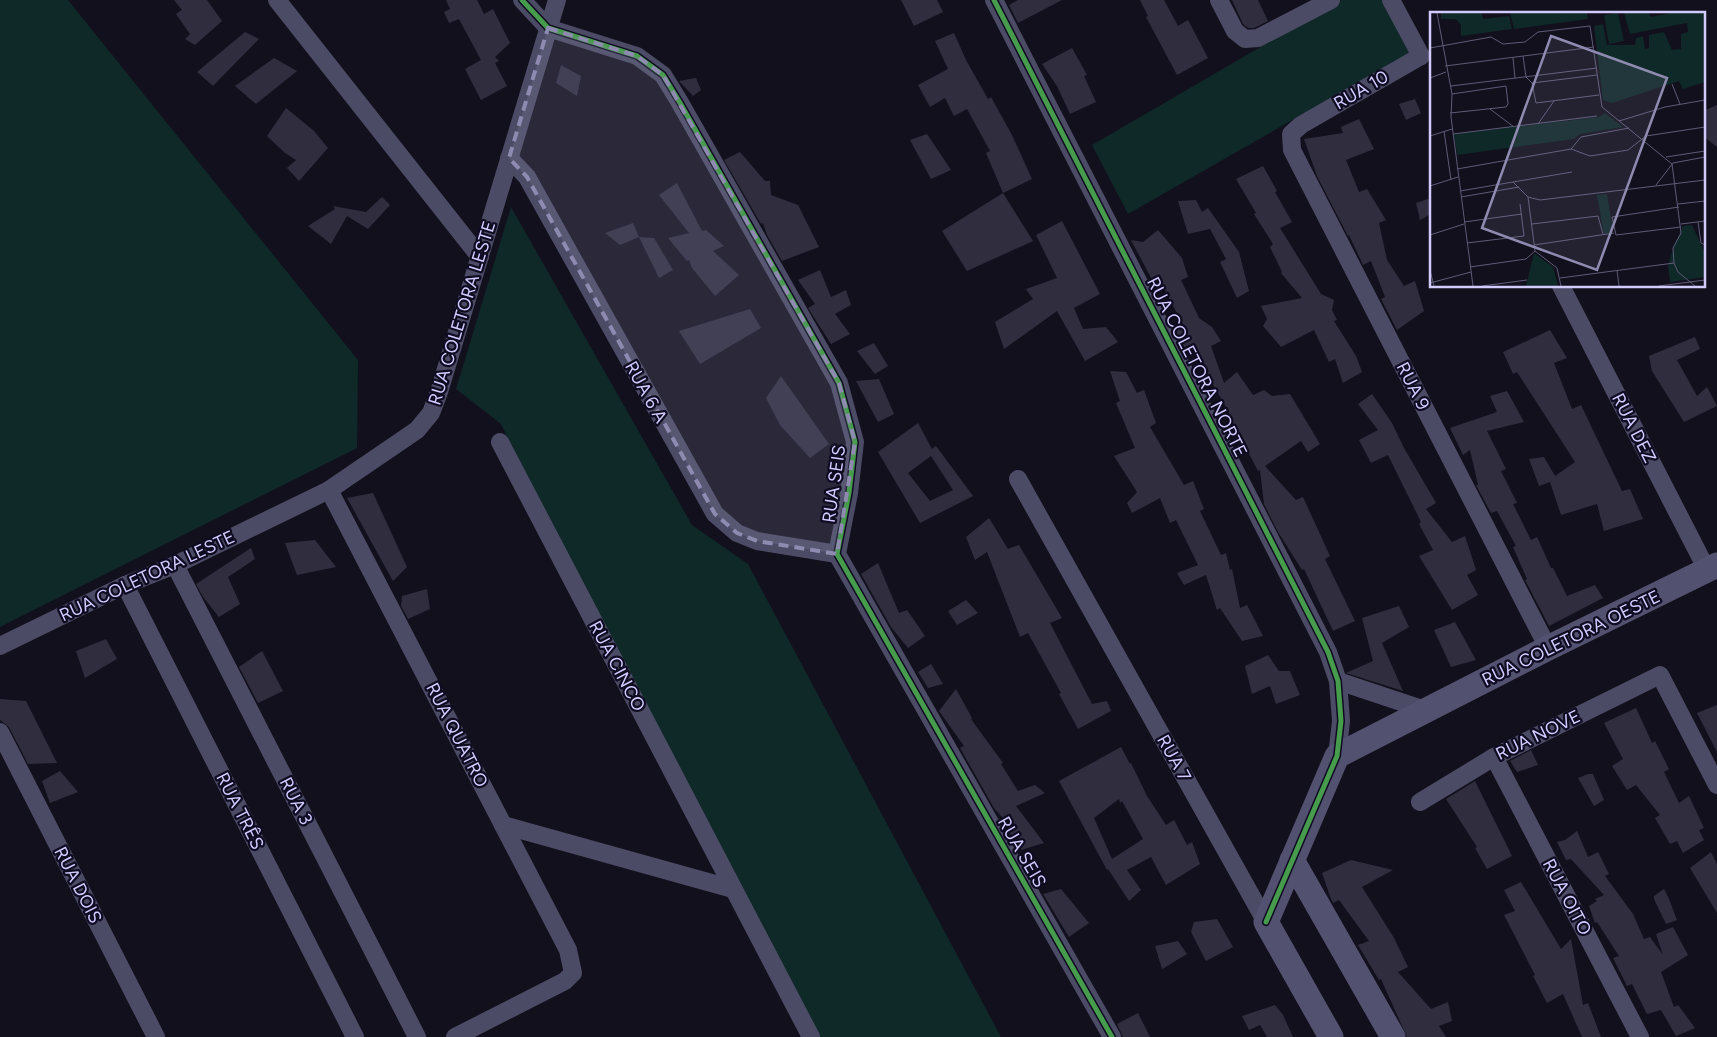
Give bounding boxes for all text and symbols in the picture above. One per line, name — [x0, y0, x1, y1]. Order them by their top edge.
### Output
inset map — [1430, 12, 1704, 288]
street label: RUA 10 — [1330, 66, 1392, 114]
street label: RUA COLETORA LESTE — [424, 218, 500, 408]
street label: RUA COLETORA NORTE — [1142, 273, 1252, 461]
street label: RUA 6 A — [620, 357, 672, 427]
street label: RUA 9 — [1392, 358, 1434, 414]
street label: RUA DEZ — [1607, 389, 1661, 467]
street label: RUA SEIS — [818, 444, 850, 524]
street label: RUA COLETORA LESTE — [56, 526, 238, 626]
street label: RUA COLETORA OESTE — [1478, 585, 1664, 691]
street label: RUA CINCO — [584, 617, 650, 715]
street label: RUA QUATRO — [421, 679, 493, 791]
street label: RUA NOVE — [1492, 705, 1584, 765]
street label: RUA 7 — [1152, 731, 1196, 786]
street label: RUA TRÊS — [211, 769, 269, 853]
street label: RUA 3 — [275, 774, 317, 828]
street label: RUA SEIS — [993, 813, 1051, 891]
street label: RUA DOIS — [49, 843, 107, 927]
street label: RUA OITO — [1538, 855, 1596, 939]

